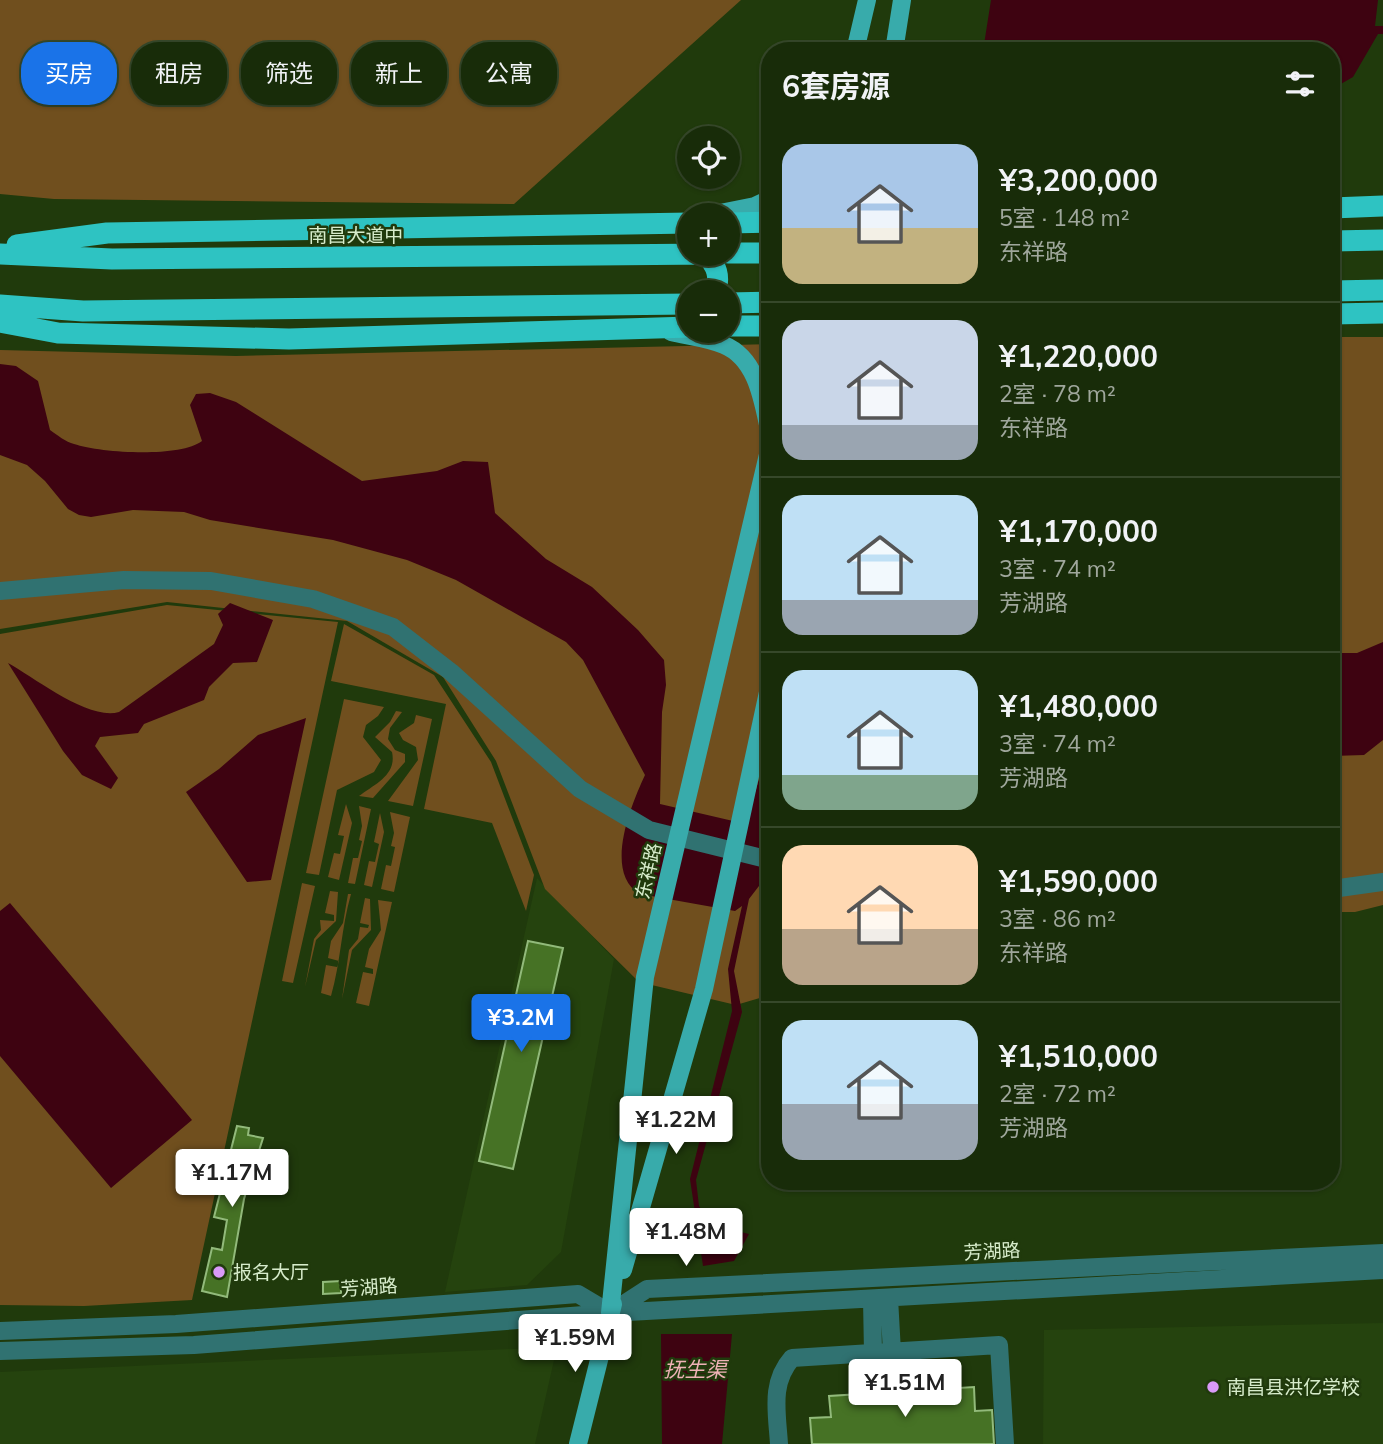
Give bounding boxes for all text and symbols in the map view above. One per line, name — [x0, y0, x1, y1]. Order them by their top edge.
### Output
chip: 买房 — [21, 42, 117, 105]
chip: 租房 — [131, 42, 227, 105]
chip: 筛选 — [241, 42, 337, 105]
chip: 新上 — [351, 42, 447, 105]
chip: 公寓 — [461, 42, 557, 105]
icon: filters — [1281, 65, 1319, 103]
text: 6套房源 — [782, 67, 890, 105]
map controls — [677, 126, 740, 343]
button: locate — [677, 126, 740, 189]
text: ¥3,200,000 — [999, 161, 1158, 199]
icon: home — [838, 172, 922, 256]
button: + — [677, 203, 740, 266]
text: 5室 · 148 m² — [999, 203, 1129, 232]
street label: 南昌大道中 — [308, 223, 404, 247]
text: 东祥路 — [999, 237, 1068, 266]
button: − — [677, 280, 740, 343]
text: ¥1,220,000 — [999, 337, 1158, 375]
icon: home — [838, 348, 922, 432]
text: 2室 · 78 m² — [999, 379, 1116, 408]
text: 东祥路 — [999, 413, 1068, 442]
text: ¥1,170,000 — [999, 512, 1158, 550]
icon: home — [838, 523, 922, 607]
text: 3室 · 74 m² — [999, 554, 1116, 583]
text: 芳湖路 — [999, 588, 1068, 617]
text: ¥1,480,000 — [999, 687, 1158, 725]
icon: home — [838, 698, 922, 782]
text: 3室 · 74 m² — [999, 729, 1116, 758]
text: 芳湖路 — [999, 763, 1068, 792]
street label: 东祥路 — [630, 841, 666, 901]
text: ¥1,590,000 — [999, 862, 1158, 900]
icon: home — [838, 873, 922, 957]
text: 3室 · 86 m² — [999, 904, 1116, 933]
text: 东祥路 — [999, 938, 1068, 967]
pin: ¥3.2M — [472, 995, 570, 1054]
text: ¥3.2M — [487, 1002, 555, 1031]
text: ¥1,510,000 — [999, 1037, 1158, 1075]
icon: home — [838, 1048, 922, 1132]
text: 2室 · 72 m² — [999, 1079, 1116, 1108]
pin: ¥1.22M — [619, 1096, 733, 1156]
text: ¥1.22M — [636, 1104, 716, 1133]
text: 芳湖路 — [999, 1113, 1068, 1142]
pin: ¥1.17M — [175, 1150, 289, 1209]
text: ¥1.17M — [192, 1157, 272, 1186]
pin: ¥1.48M — [629, 1208, 743, 1268]
text: ¥1.48M — [646, 1216, 726, 1245]
street label: 芳湖路 — [963, 1238, 1021, 1264]
place label: 报名大厅 — [233, 1260, 309, 1284]
marker: 报名大厅 — [211, 1264, 227, 1280]
street label: 芳湖路 — [340, 1273, 398, 1301]
pin: ¥1.59M — [518, 1314, 632, 1374]
text: ¥1.59M — [535, 1322, 615, 1351]
water label: 抚生渠 — [664, 1356, 729, 1382]
pin: ¥1.51M — [848, 1360, 962, 1419]
text: ¥1.51M — [865, 1367, 945, 1396]
place label: 南昌县洪亿学校 — [1227, 1375, 1360, 1399]
marker: 南昌县洪亿学校 — [1205, 1379, 1221, 1395]

